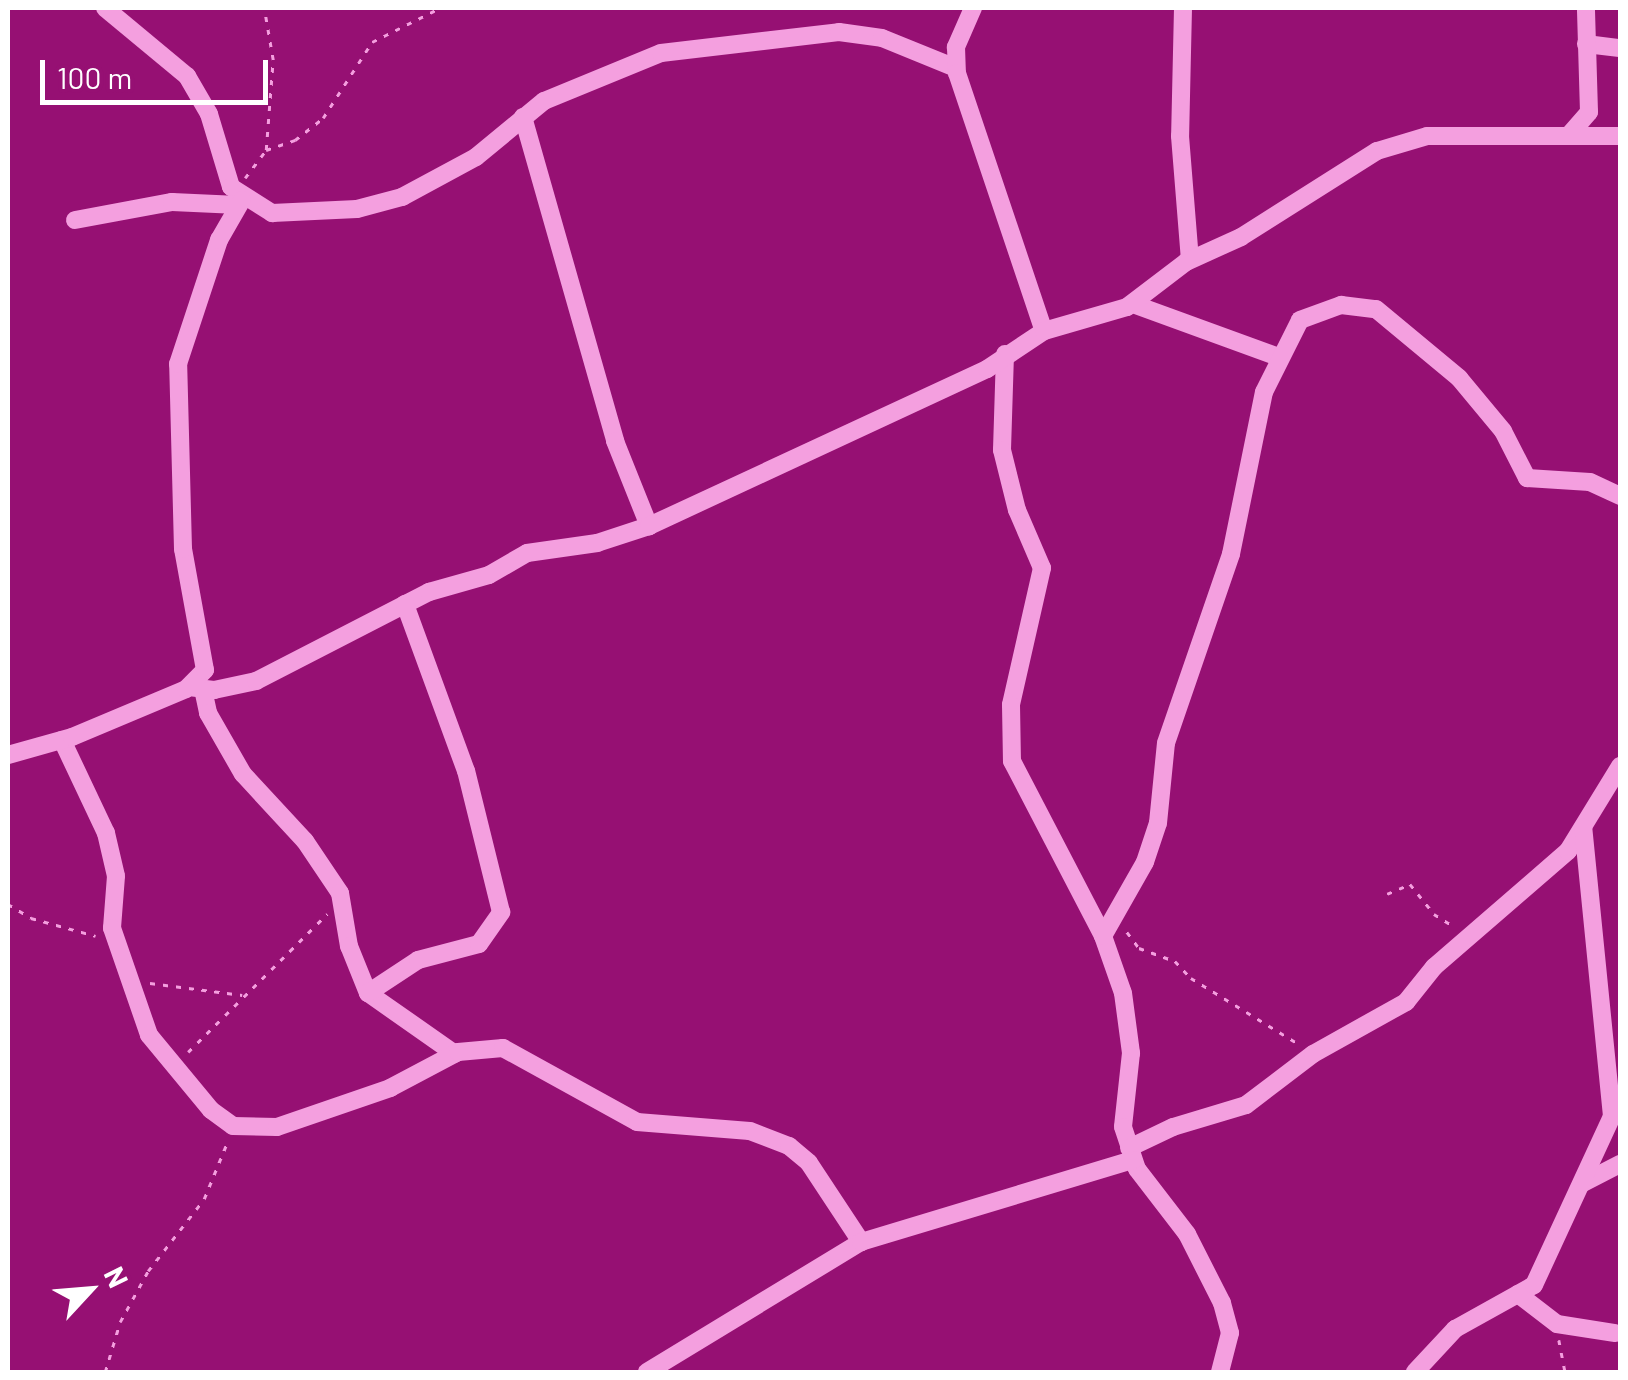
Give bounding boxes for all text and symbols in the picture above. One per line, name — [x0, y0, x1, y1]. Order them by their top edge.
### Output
scale bar — [45, 40, 272, 102]
text: 100 m — [57, 59, 132, 95]
north arrow — [40, 1240, 140, 1340]
text: N — [98, 1261, 136, 1293]

